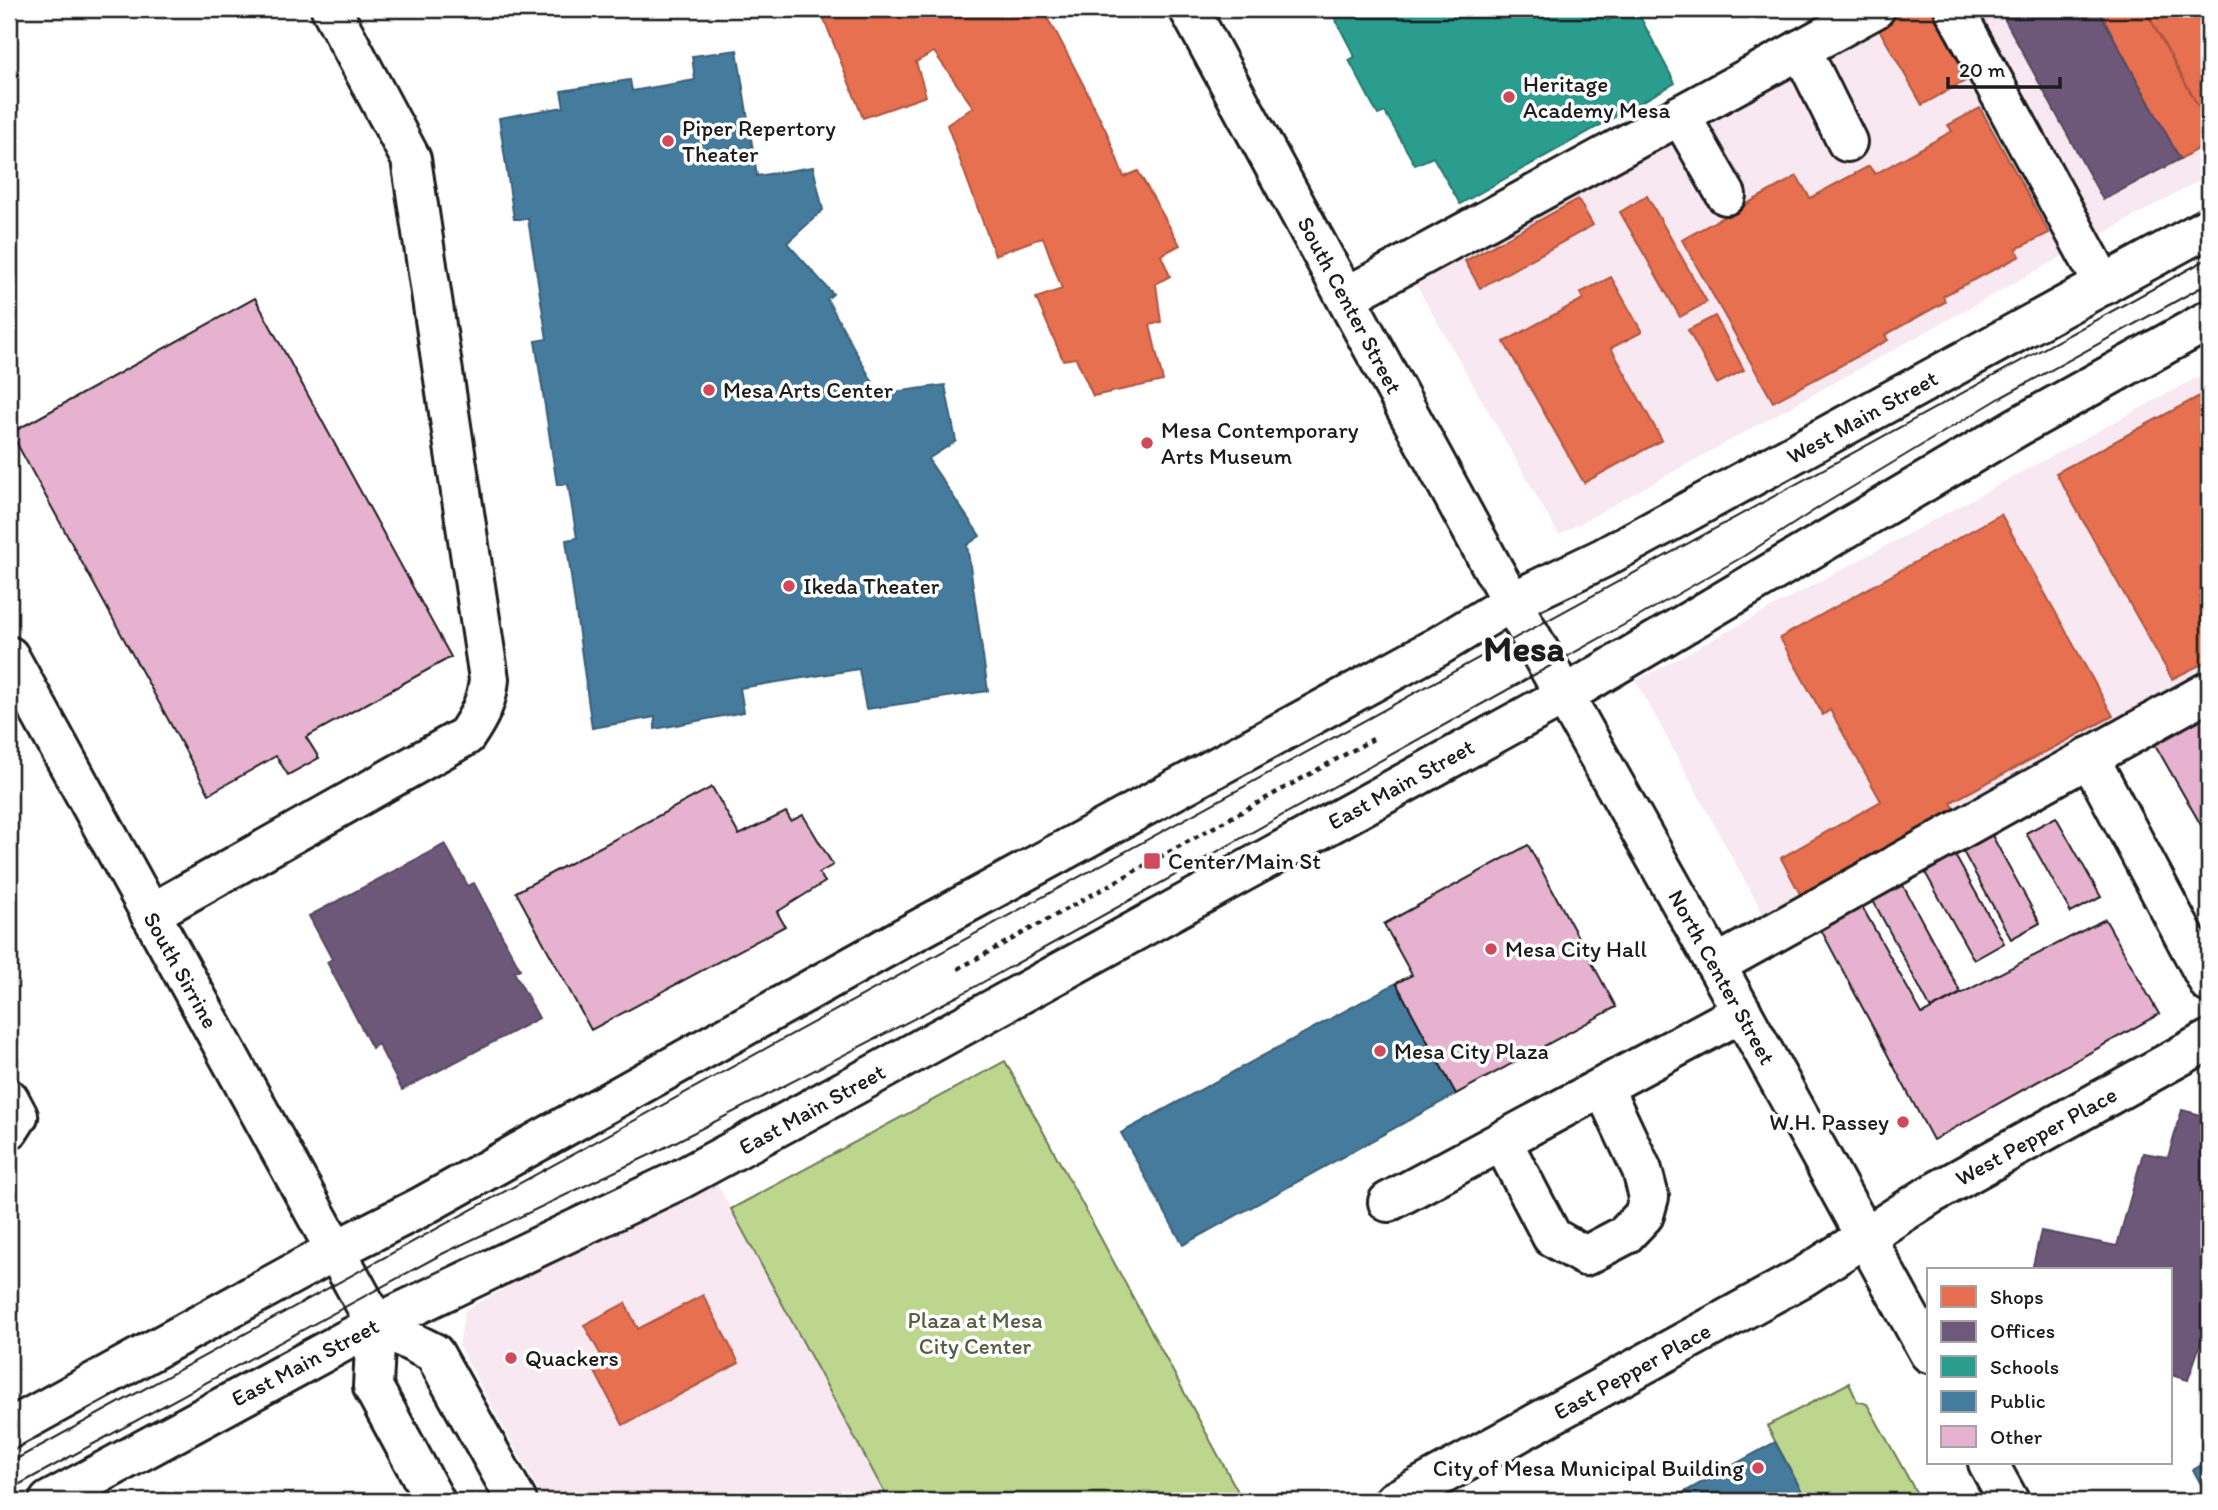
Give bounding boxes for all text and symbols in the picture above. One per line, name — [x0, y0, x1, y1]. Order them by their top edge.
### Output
scale bar — [1948, 46, 2060, 90]
text: 20 m — [1959, 57, 2006, 82]
place label: Heritage Academy Mesa — [1523, 70, 1670, 124]
marker: Heritage Academy Mesa — [1501, 89, 1517, 105]
place label: Piper Repertory Theater — [682, 114, 836, 168]
marker: Piper Repertory Theater — [660, 133, 676, 149]
street label: South Center Street — [1292, 212, 1409, 399]
street label: West Main Street — [1781, 364, 1943, 470]
place label: Mesa Arts Center — [723, 376, 893, 404]
marker: Mesa Arts Center — [701, 382, 717, 398]
place label: Mesa Contemporary Arts Museum — [1161, 416, 1359, 470]
marker: Mesa Contemporary Arts Museum — [1139, 435, 1155, 451]
place label: Ikeda Theater — [803, 572, 940, 600]
marker: Ikeda Theater — [781, 578, 797, 594]
district label: Mesa — [1483, 626, 1565, 670]
street label: East Main Street — [1323, 732, 1479, 836]
place label: Center/Main St — [1168, 847, 1321, 875]
marker: Center/Main St — [1142, 851, 1162, 871]
street label: North Center Street — [1662, 885, 1782, 1070]
street label: South Sirrine — [137, 907, 225, 1033]
place label: Mesa City Hall — [1505, 935, 1647, 963]
marker: Mesa City Hall — [1483, 941, 1499, 957]
place label: Mesa City Plaza — [1394, 1037, 1549, 1065]
marker: Mesa City Plaza — [1372, 1043, 1388, 1059]
street label: East Main Street — [734, 1057, 890, 1161]
street label: West Pepper Place — [1950, 1080, 2122, 1192]
place label: W.H. Passey — [1769, 1108, 1889, 1136]
marker: W.H. Passey — [1895, 1114, 1911, 1130]
legend — [1927, 1268, 2172, 1464]
text: Shops — [1990, 1284, 2044, 1309]
park label: Plaza at Mesa City Center — [908, 1306, 1042, 1360]
street label: East Main Street — [226, 1311, 384, 1413]
street label: East Pepper Place — [1549, 1316, 1715, 1426]
text: Offices — [1990, 1318, 2055, 1343]
place label: Quackers — [525, 1344, 619, 1372]
marker: Quackers — [503, 1350, 519, 1366]
text: Schools — [1990, 1354, 2059, 1379]
text: Public — [1990, 1388, 2046, 1413]
text: Other — [1990, 1424, 2043, 1449]
place label: City of Mesa Municipal Building — [1433, 1454, 1744, 1482]
marker: City of Mesa Municipal Building — [1750, 1460, 1766, 1476]

